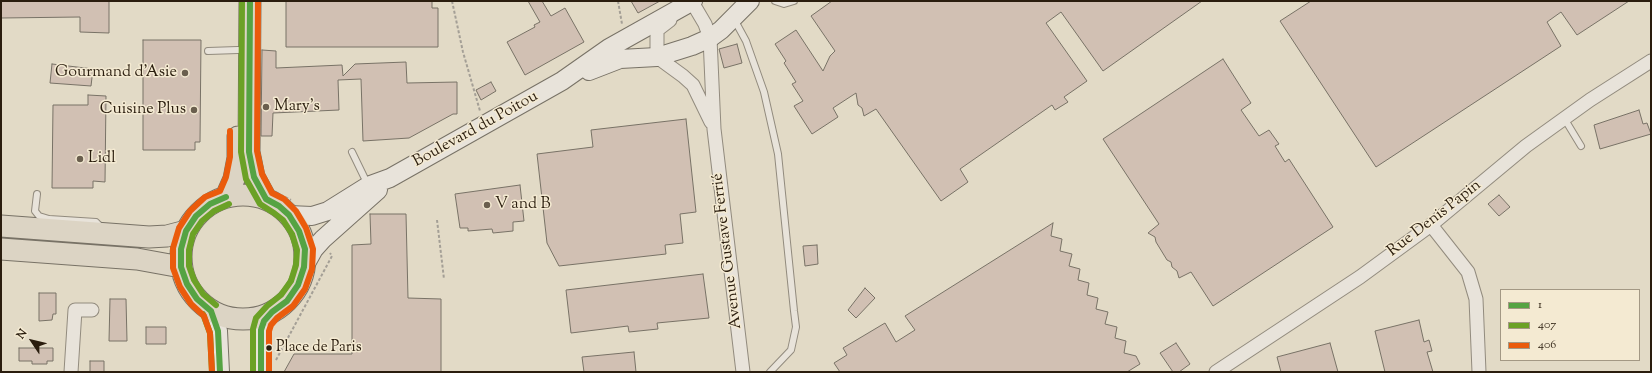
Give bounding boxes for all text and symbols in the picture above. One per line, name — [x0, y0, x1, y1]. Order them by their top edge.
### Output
place label: Gourmand d'Asie — [55, 63, 177, 83]
marker: Gourmand d'Asie — [180, 68, 190, 78]
street label: Boulevard du Poitou — [410, 88, 542, 172]
place label: Mary’s — [274, 97, 320, 117]
place label: Cuisine Plus — [100, 100, 186, 120]
marker: Mary’s — [261, 102, 271, 112]
marker: Cuisine Plus — [189, 105, 199, 115]
place label: Lidl — [88, 149, 116, 169]
marker: Lidl — [75, 154, 85, 164]
street label: Avenue Gustave Ferrié — [709, 172, 747, 330]
street label: Rue Denis Papin — [1384, 176, 1486, 262]
place label: V and B — [495, 195, 551, 215]
marker: V and B — [482, 200, 492, 210]
legend — [1500, 289, 1640, 361]
text: 1 — [1538, 296, 1542, 314]
text: 407 — [1538, 316, 1556, 334]
north arrow — [12, 321, 52, 361]
text: N — [13, 326, 31, 342]
text: 406 — [1538, 336, 1556, 354]
place label: Place de Paris — [276, 339, 362, 357]
marker: Place de Paris — [264, 343, 274, 353]

